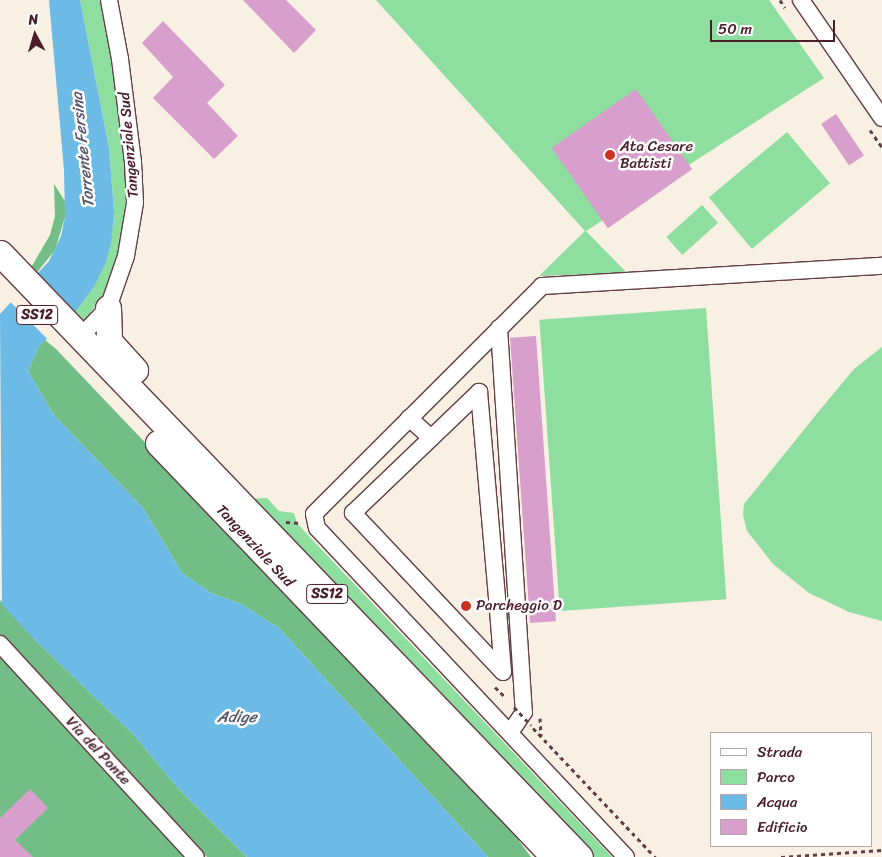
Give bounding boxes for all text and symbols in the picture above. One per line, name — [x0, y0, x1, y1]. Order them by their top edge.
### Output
text: N — [27, 7, 40, 33]
north arrow — [10, 10, 60, 60]
scale bar — [712, 10, 837, 42]
text: 50 m — [718, 16, 752, 42]
water label: Torrente Fersina — [67, 91, 99, 209]
street label: Tangenziale Sud — [115, 91, 143, 199]
place label: Ata Cesare Battisti — [620, 137, 693, 172]
marker: Ata Cesare Battisti — [604, 149, 616, 161]
road number: SS12 — [16, 304, 58, 326]
street label: Tangenziale Sud — [212, 501, 298, 591]
road number: SS12 — [306, 582, 348, 606]
place label: Parcheggio D — [476, 597, 562, 615]
marker: Parcheggio D — [460, 600, 472, 612]
water label: Adige — [217, 707, 257, 727]
street label: Via del Ponte — [62, 713, 134, 789]
legend — [710, 732, 872, 847]
text: Strada — [757, 739, 802, 765]
text: Parco — [757, 764, 795, 790]
text: Acqua — [757, 789, 797, 815]
text: Edificio — [757, 814, 808, 840]

